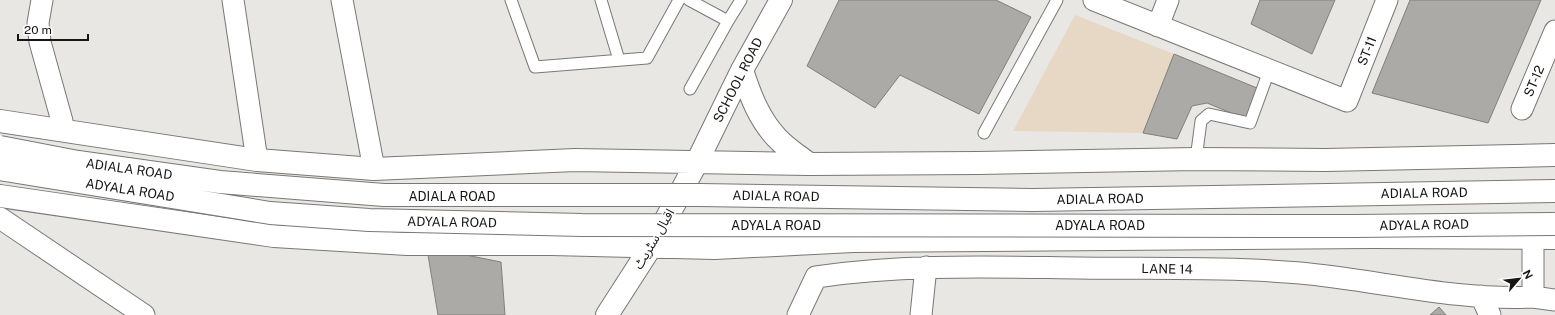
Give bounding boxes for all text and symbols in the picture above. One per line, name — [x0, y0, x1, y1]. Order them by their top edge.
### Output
scale bar — [18, 16, 88, 42]
text: 20 m — [24, 23, 52, 37]
street label: ST-11 — [1354, 34, 1380, 68]
street label: SCHOOL ROAD — [710, 35, 766, 125]
street label: ST-12 — [1521, 63, 1547, 99]
street label: ADIALA ROAD — [85, 156, 173, 182]
street label: ADYALA ROAD — [84, 176, 176, 204]
street label: ADIALA ROAD — [1380, 185, 1468, 201]
street label: ADIALA ROAD — [732, 188, 820, 204]
street label: ADIALA ROAD — [408, 189, 496, 204]
street label: ADIALA ROAD — [1056, 191, 1144, 207]
street label: اقبال سٹریٹ — [631, 206, 678, 272]
street label: ADYALA ROAD — [407, 214, 497, 230]
street label: ADYALA ROAD — [1379, 217, 1469, 233]
street label: ADYALA ROAD — [731, 218, 821, 233]
street label: ADYALA ROAD — [1055, 218, 1145, 233]
north arrow — [1499, 259, 1539, 299]
street label: LANE 14 — [1141, 261, 1193, 277]
text: N — [1521, 268, 1535, 281]

